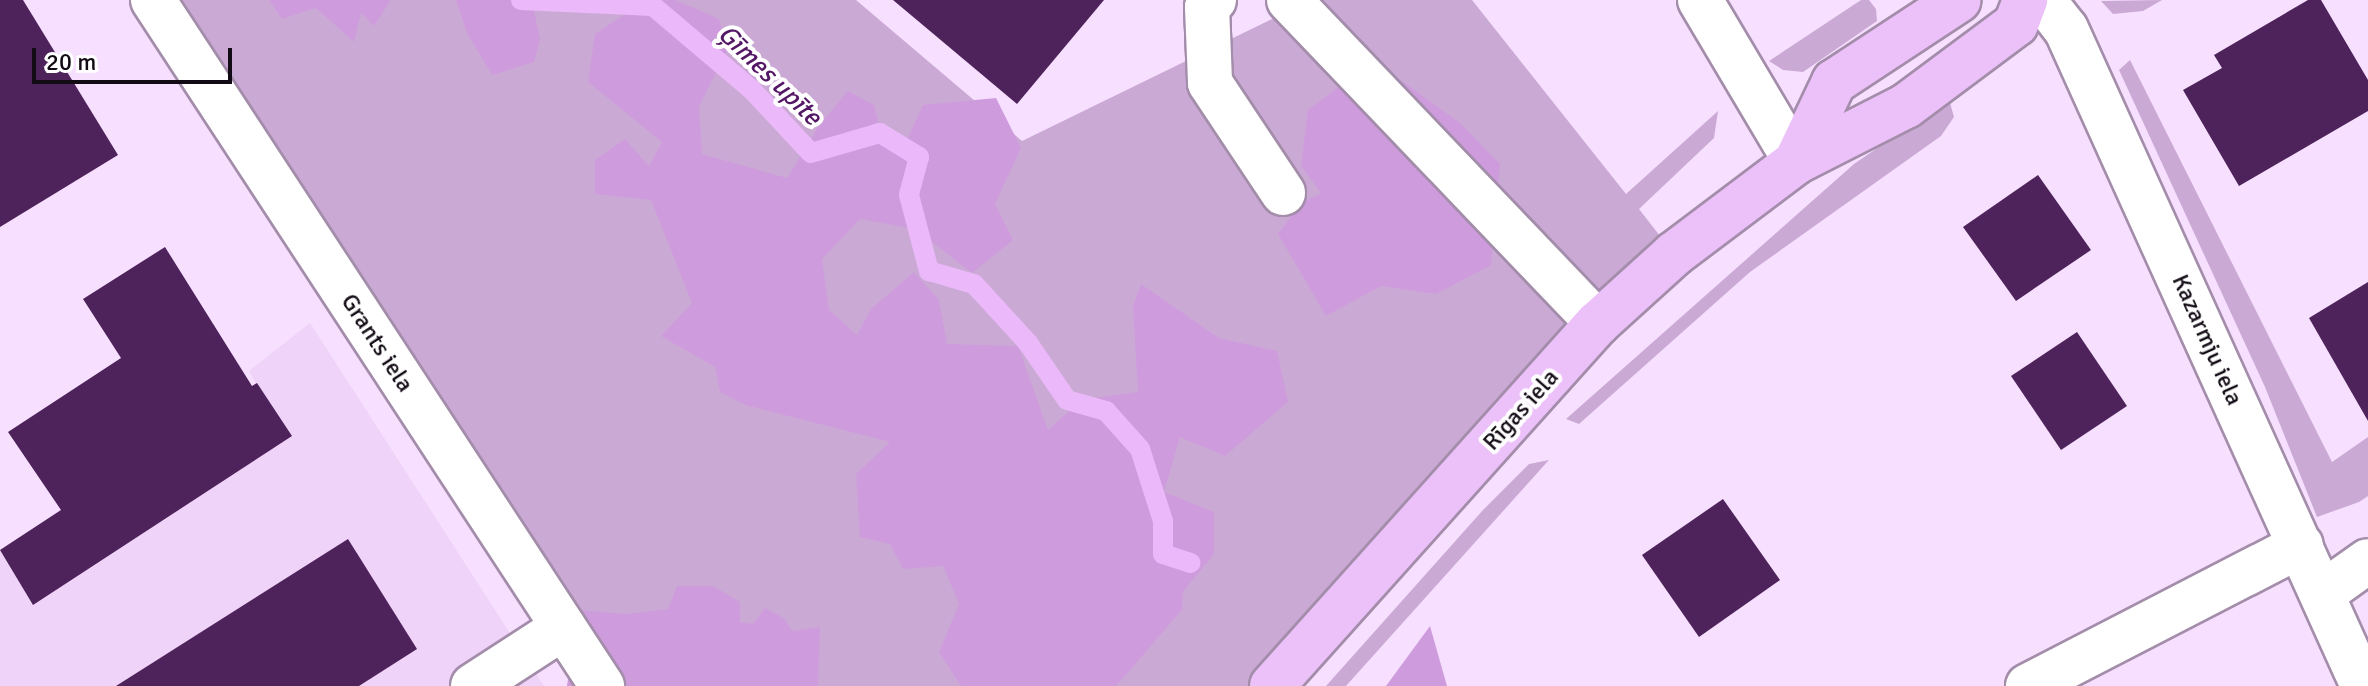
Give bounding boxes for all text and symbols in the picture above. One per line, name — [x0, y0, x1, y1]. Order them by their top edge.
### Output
water label: Ģīmes upīte — [711, 19, 827, 133]
scale bar — [36, 32, 236, 82]
text: 20 m — [46, 47, 96, 77]
street label: Kazarmju iela — [2165, 270, 2249, 410]
street label: Grants iela — [335, 288, 419, 398]
street label: Rīgas iela — [1477, 363, 1565, 457]

